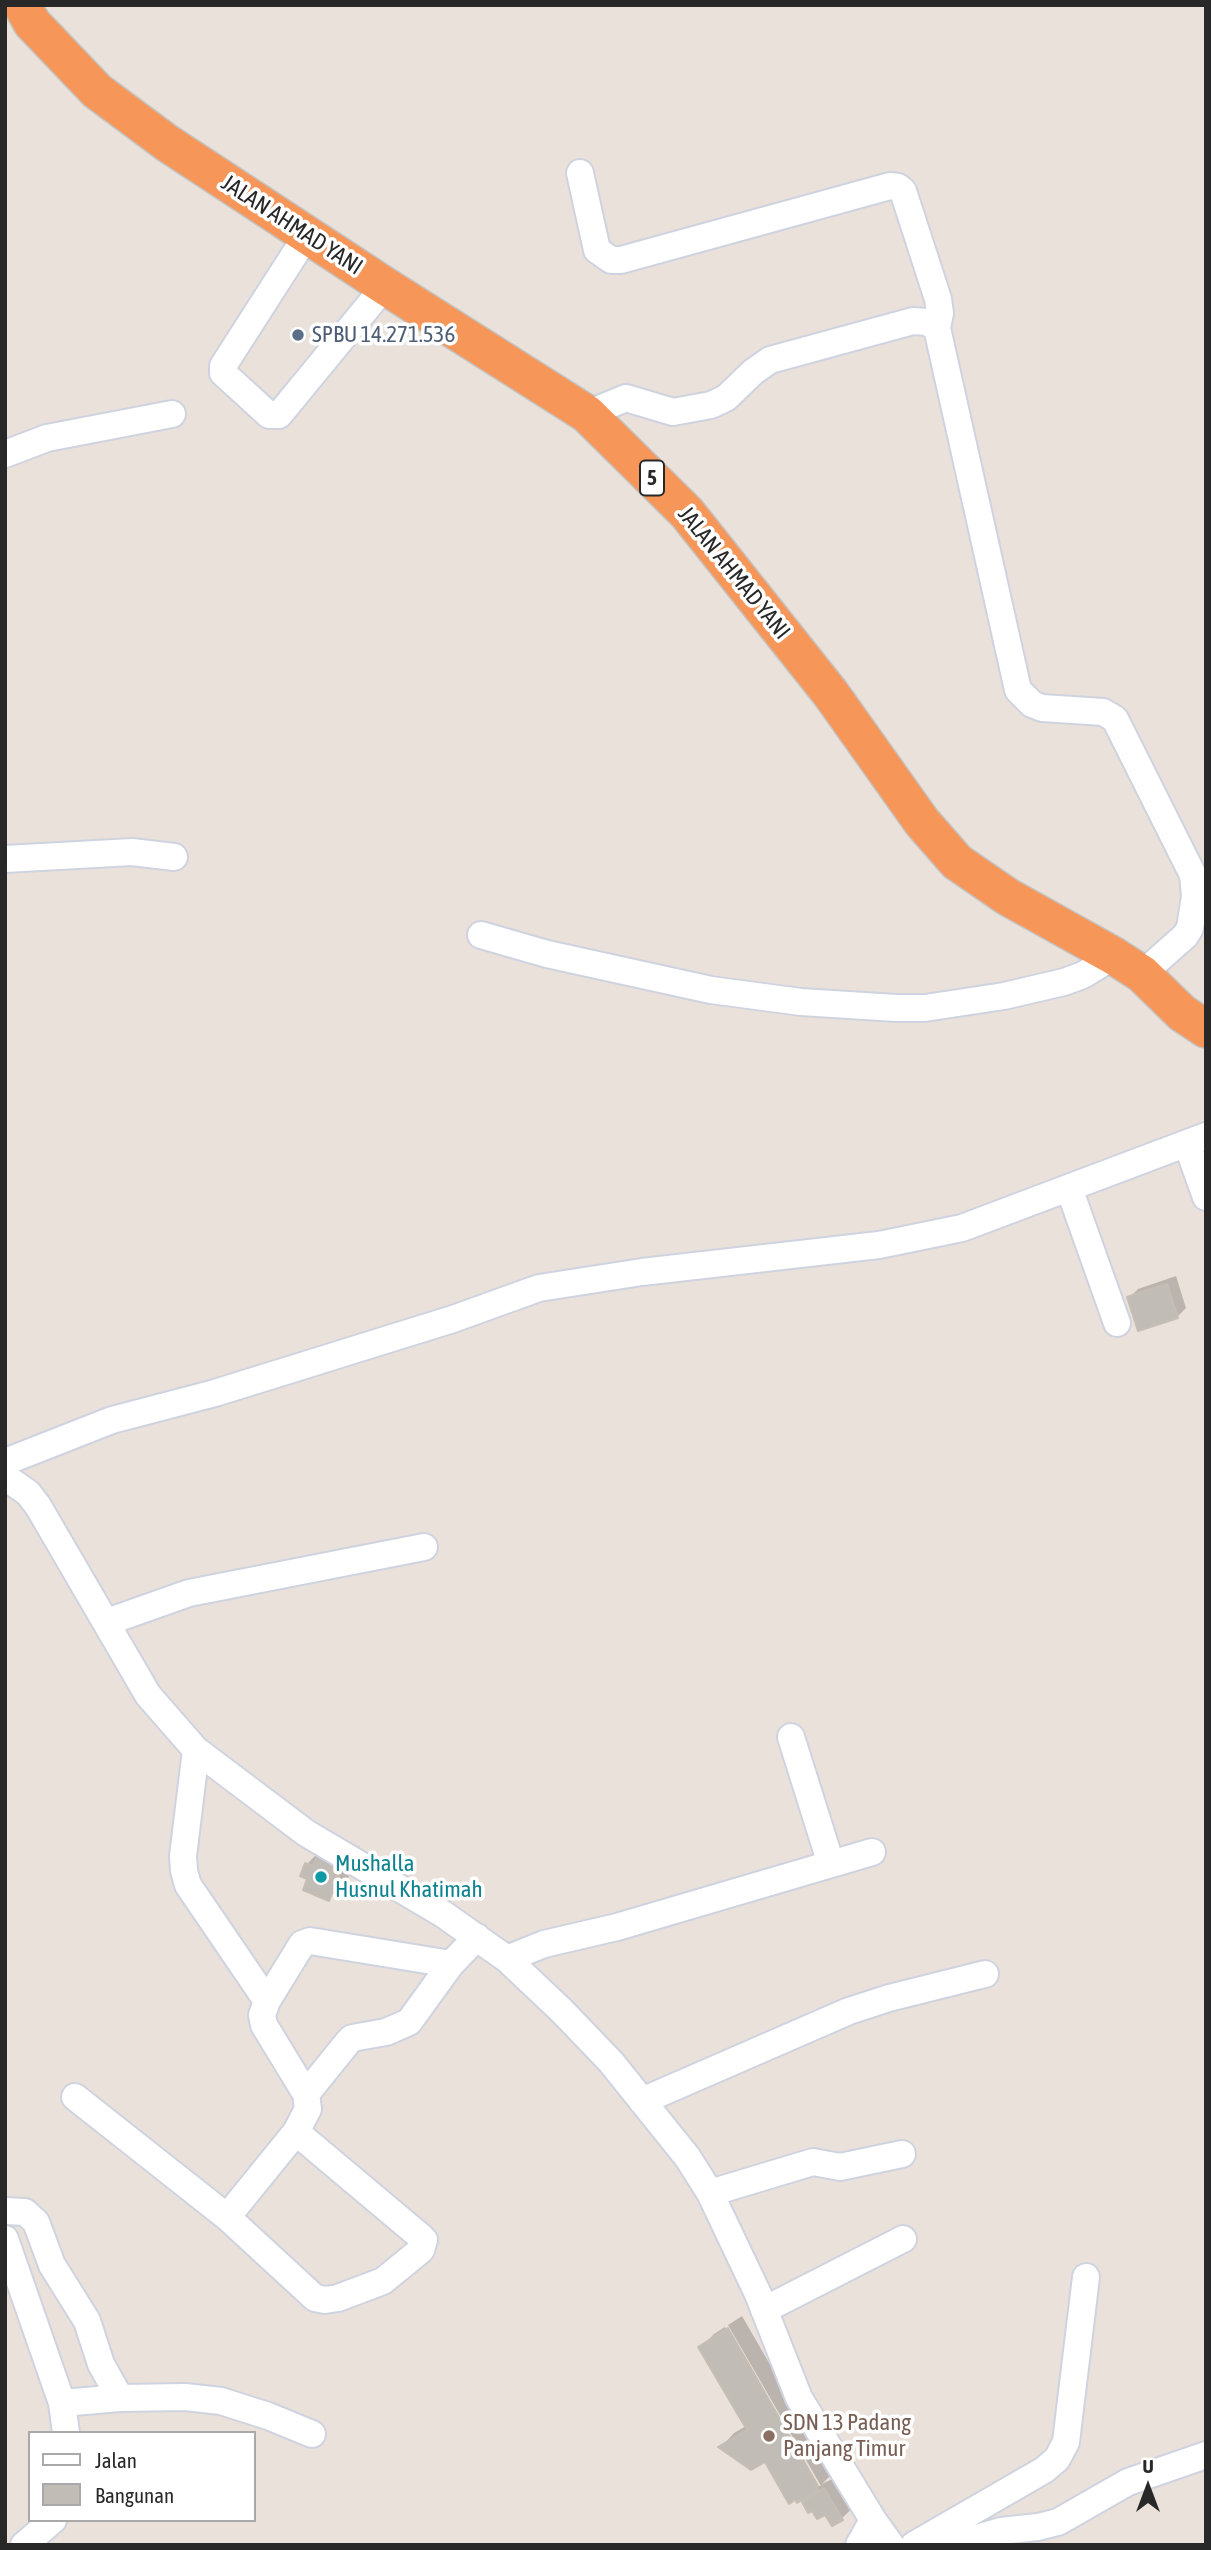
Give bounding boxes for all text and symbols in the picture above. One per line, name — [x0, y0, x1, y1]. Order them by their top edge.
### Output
street label: JALAN AHMAD YANI — [216, 169, 368, 281]
place label: SPBU 14.271.536 — [312, 321, 455, 349]
marker: SPBU 14.271.536 — [290, 327, 306, 343]
road number: 5 — [640, 461, 664, 496]
street label: JALAN AHMAD YANI — [672, 501, 796, 645]
place label: Mushalla Husnul Khatimah — [335, 1850, 483, 1904]
marker: Mushalla Husnul Khatimah — [313, 1869, 329, 1885]
place label: SDN 13 Padang Panjang Timur — [783, 2409, 911, 2463]
marker: SDN 13 Padang Panjang Timur — [761, 2428, 777, 2444]
legend — [28, 2431, 256, 2522]
text: Jalan — [95, 2448, 137, 2472]
north arrow — [1113, 2452, 1183, 2522]
text: U — [1142, 2455, 1154, 2477]
text: Bangunan — [95, 2483, 174, 2507]

